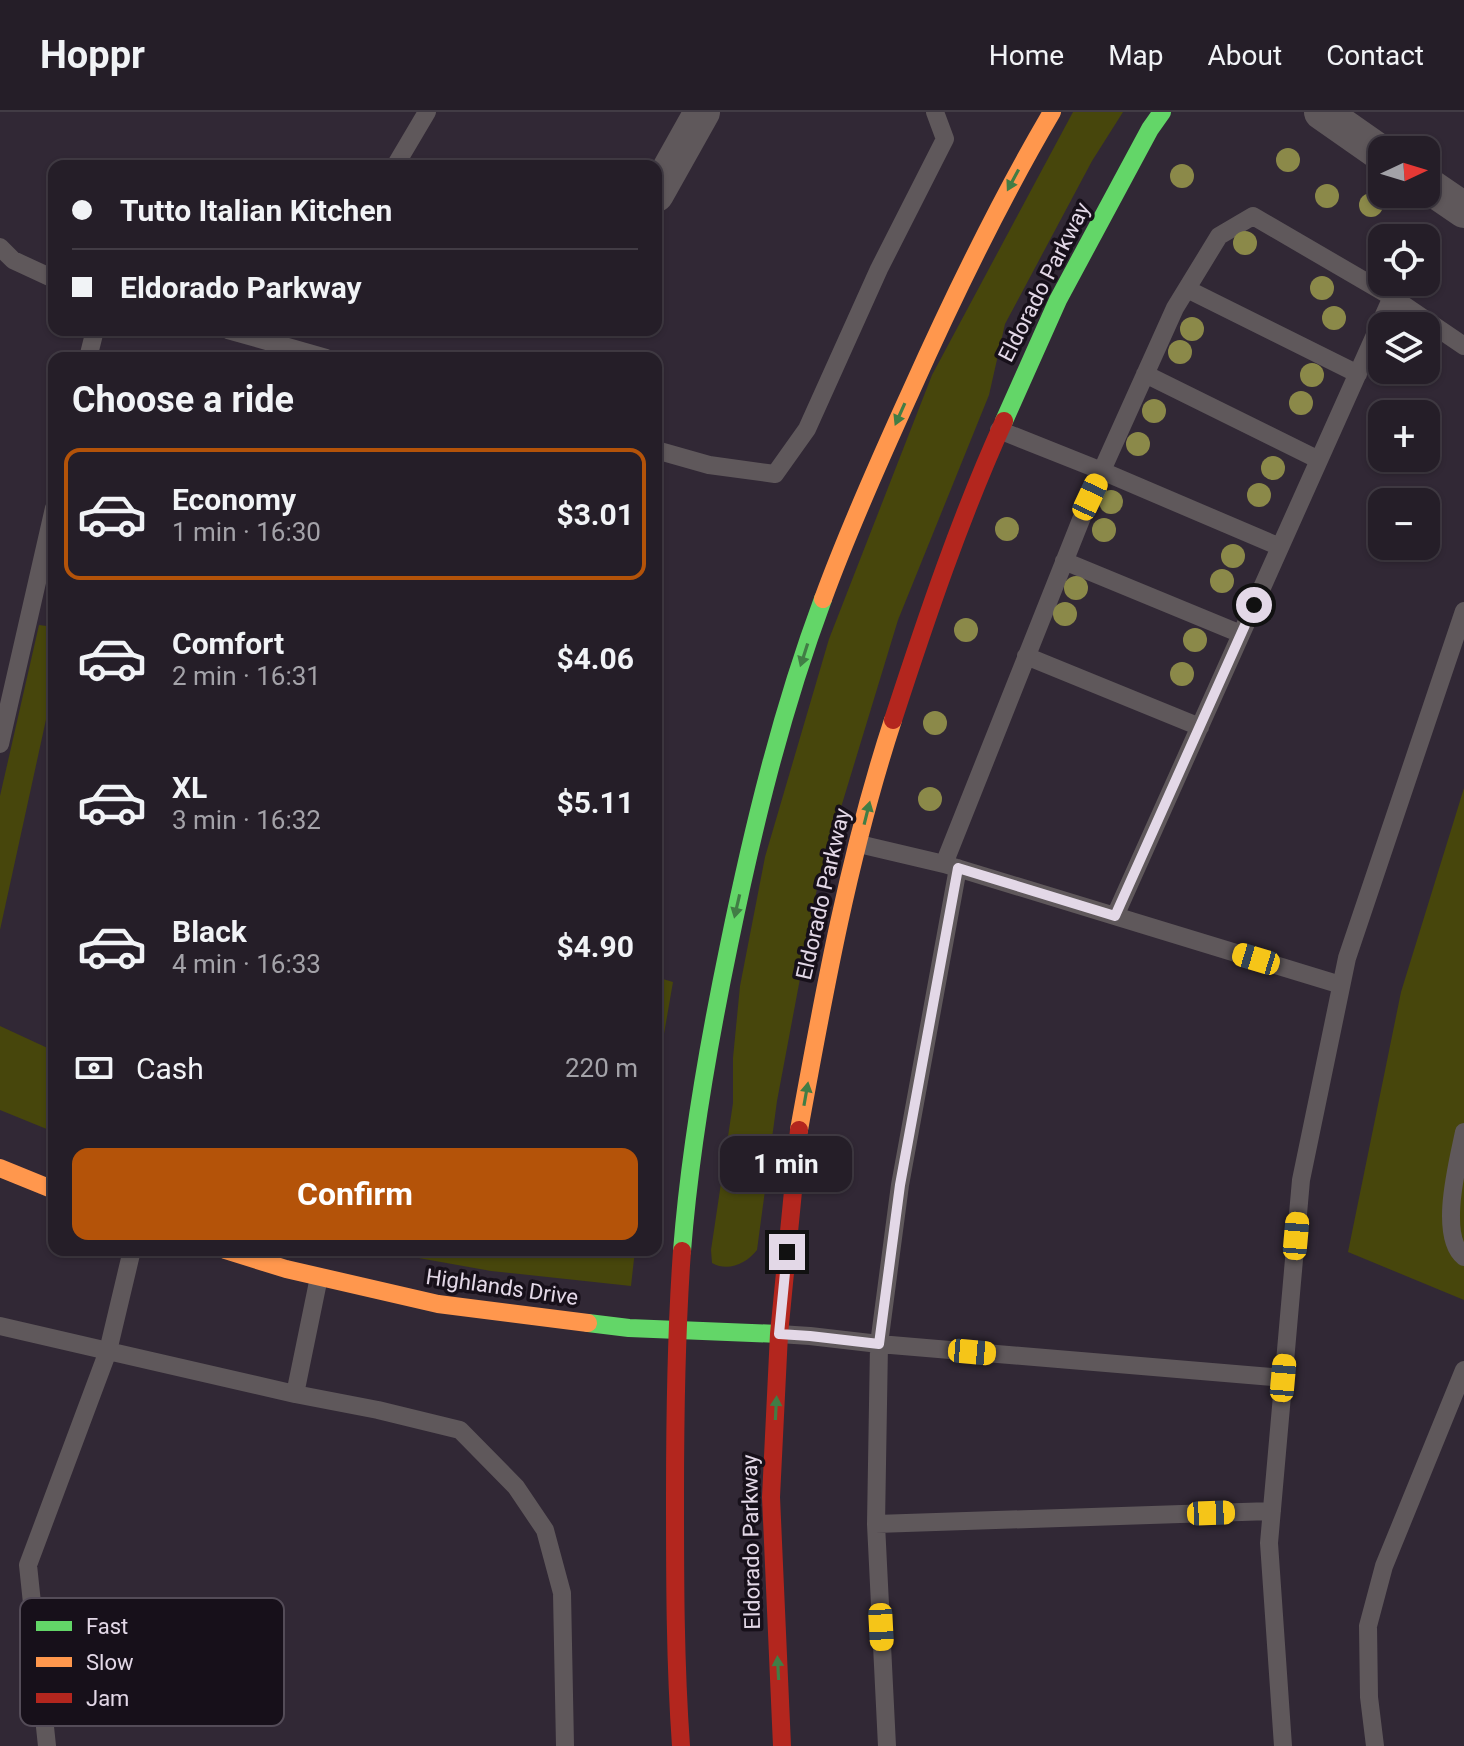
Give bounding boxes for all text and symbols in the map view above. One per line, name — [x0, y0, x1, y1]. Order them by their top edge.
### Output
text: Hoppr — [40, 33, 145, 77]
text: Home — [989, 39, 1064, 72]
text: Map — [1108, 39, 1164, 72]
text: About — [1208, 39, 1282, 72]
text: Contact — [1326, 39, 1424, 72]
north arrow — [1368, 136, 1440, 208]
map controls — [1368, 136, 1440, 560]
one-way arrow — [1007, 168, 1020, 191]
text: Tutto Italian Kitchen — [120, 193, 392, 228]
street label: Eldorado Parkway — [993, 198, 1095, 366]
button: locate — [1368, 224, 1440, 296]
text: Eldorado Parkway — [120, 270, 362, 305]
button: layers — [1368, 312, 1440, 384]
text: Choose a ride — [72, 379, 294, 421]
button: + — [1368, 400, 1440, 472]
one-way arrow — [893, 402, 907, 425]
car — [1069, 470, 1111, 524]
icon: car — [76, 478, 148, 550]
text: Economy — [172, 482, 296, 517]
button: − — [1368, 488, 1440, 560]
text: $3.01 — [556, 497, 634, 532]
text: 1 min · 16:30 — [172, 517, 321, 547]
route start — [1236, 587, 1272, 623]
icon: car — [76, 622, 148, 694]
text: Comfort — [172, 626, 284, 661]
text: $4.06 — [556, 641, 634, 676]
one-way arrow — [797, 643, 810, 667]
text: 2 min · 16:31 — [172, 661, 321, 691]
icon: car — [76, 766, 148, 838]
text: XL — [172, 770, 207, 805]
text: $5.11 — [556, 785, 634, 820]
one-way arrow — [861, 800, 873, 825]
text: 3 min · 16:32 — [172, 805, 321, 835]
street label: Eldorado Parkway — [791, 805, 855, 982]
one-way arrow — [730, 894, 743, 919]
icon: car — [76, 910, 148, 982]
text: Black — [172, 914, 247, 949]
text: $4.90 — [556, 929, 634, 964]
car — [1230, 941, 1282, 977]
text: 4 min · 16:33 — [172, 949, 321, 979]
icon: cash — [72, 1046, 116, 1090]
text: Cash — [136, 1051, 204, 1086]
text: 220 m — [565, 1053, 638, 1083]
one-way arrow — [800, 1081, 812, 1106]
callout: 1 min — [721, 1136, 853, 1192]
button: Confirm — [72, 1148, 638, 1240]
text: 1 min — [753, 1149, 819, 1179]
car — [1282, 1211, 1310, 1261]
route end — [769, 1234, 805, 1270]
street label: Highlands Drive — [424, 1264, 580, 1310]
car — [947, 1338, 997, 1366]
car — [1269, 1353, 1297, 1403]
one-way arrow — [769, 1395, 782, 1420]
street label: Eldorado Parkway — [737, 1454, 765, 1630]
car — [1187, 1500, 1235, 1526]
legend — [20, 1598, 284, 1726]
car — [868, 1602, 894, 1652]
text: Fast — [86, 1614, 128, 1639]
text: Slow — [86, 1650, 134, 1675]
one-way arrow — [771, 1655, 784, 1680]
text: Jam — [86, 1686, 129, 1711]

